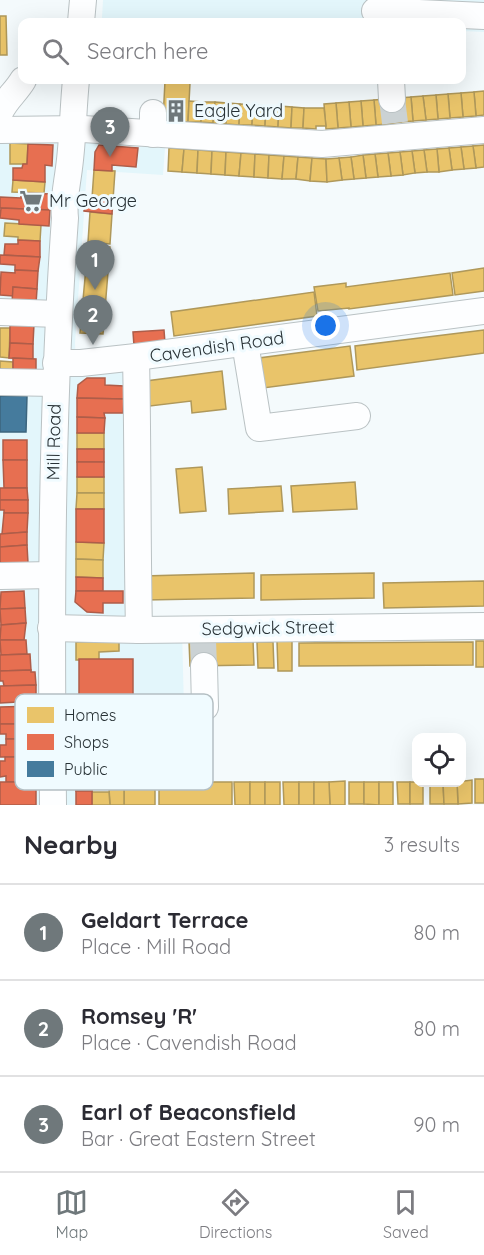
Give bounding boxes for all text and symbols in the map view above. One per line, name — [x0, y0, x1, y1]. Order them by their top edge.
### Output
search box — [18, 18, 466, 84]
icon: search — [39, 35, 72, 68]
text: Search here — [87, 37, 208, 65]
building icon: Eagle Yard — [163, 98, 189, 124]
place label: Eagle Yard — [194, 99, 283, 122]
pin: 3 — [90, 108, 130, 157]
supermarket icon: Mr George — [18, 188, 44, 214]
place label: Mr George — [49, 189, 137, 212]
pin: 1 — [76, 240, 115, 290]
pin: 2 — [74, 296, 112, 345]
your location — [311, 311, 340, 340]
street label: Cavendish Road — [148, 326, 286, 367]
street label: Mill Road — [41, 403, 66, 480]
street label: Sedgwick Street — [201, 615, 335, 640]
legend — [15, 694, 213, 790]
text: Homes — [64, 705, 116, 725]
text: Shops — [64, 732, 109, 752]
map controls — [412, 733, 466, 787]
button: locate — [412, 733, 466, 787]
text: Public — [64, 759, 108, 779]
text: Nearby — [24, 828, 118, 861]
text: 3 results — [384, 832, 460, 857]
text: Geldart Terrace — [81, 906, 249, 934]
text: 1 — [40, 920, 47, 945]
text: 80 m — [414, 920, 460, 945]
text: Place · Mill Road — [81, 934, 231, 959]
text: Romsey 'R' — [81, 1002, 197, 1030]
text: 2 — [38, 1016, 49, 1041]
text: 80 m — [414, 1016, 460, 1041]
text: Place · Cavendish Road — [81, 1030, 297, 1055]
text: Earl of Beaconsfield — [81, 1098, 296, 1126]
text: 3 — [38, 1112, 49, 1137]
text: 90 m — [413, 1112, 460, 1137]
text: Bar · Great Eastern Street — [81, 1126, 316, 1151]
tab: Map — [55, 1186, 88, 1242]
tab: Directions — [199, 1186, 272, 1242]
tab: Saved — [383, 1186, 429, 1242]

